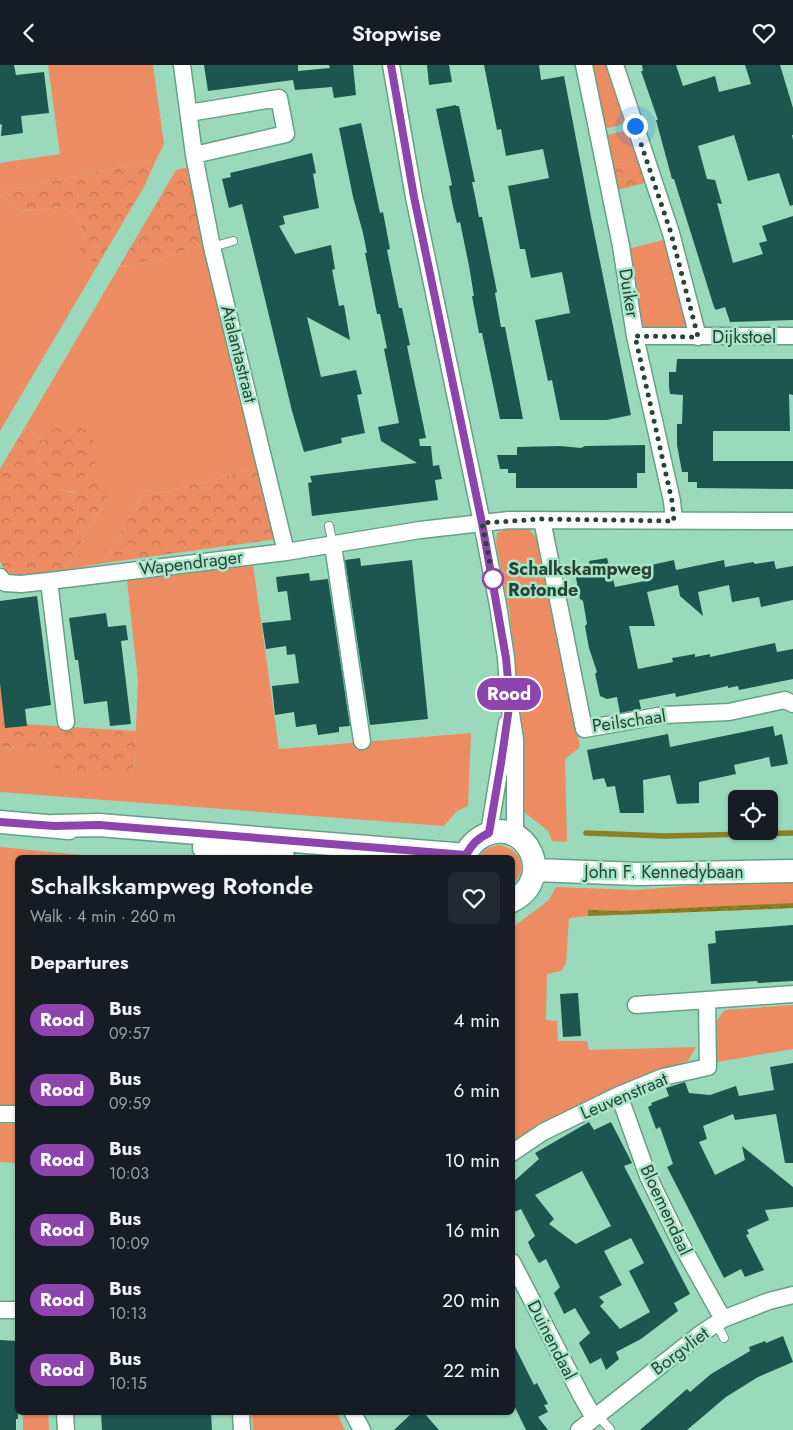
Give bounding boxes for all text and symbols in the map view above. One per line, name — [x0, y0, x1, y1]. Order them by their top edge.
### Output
text: Stopwise — [352, 17, 441, 49]
icon: back — [15, 19, 43, 47]
icon: heart — [750, 19, 778, 47]
your location — [623, 114, 648, 139]
street label: Duiker — [612, 267, 646, 320]
street label: Atalantastraat — [214, 303, 264, 406]
street label: Dijkstoel — [712, 324, 776, 350]
street label: Wapendrager — [138, 544, 245, 582]
place label: Schalkskampweg Rotonde — [508, 556, 652, 603]
marker: Schalkskampweg Rotonde — [482, 568, 504, 590]
line badge: Rood — [474, 678, 544, 710]
text: Rood — [487, 681, 531, 707]
street label: Peilschaal — [590, 703, 668, 739]
map controls — [728, 790, 778, 840]
button: locate — [728, 790, 778, 840]
street label: John F. Kennedybaan — [582, 859, 744, 885]
text: Schalkskampweg Rotonde — [30, 868, 313, 903]
button: heart — [448, 872, 500, 924]
text: Walk · 4 min · 260 m — [30, 905, 176, 928]
text: Departures — [30, 949, 129, 976]
text: Bus — [109, 995, 141, 1022]
text: Rood — [40, 1007, 84, 1033]
text: 4 min — [453, 1007, 500, 1034]
text: 09:57 — [109, 1022, 150, 1045]
text: Bus — [109, 1065, 141, 1092]
street label: Leuvenstraat — [576, 1066, 672, 1126]
text: Rood — [40, 1077, 84, 1103]
text: 6 min — [454, 1077, 500, 1104]
text: 09:59 — [109, 1092, 151, 1115]
text: Bus — [109, 1135, 141, 1162]
text: Rood — [40, 1147, 84, 1173]
text: 10 min — [445, 1147, 500, 1174]
street label: Bloemendaal — [634, 1160, 698, 1260]
text: 10:03 — [109, 1162, 149, 1185]
text: Bus — [109, 1205, 141, 1232]
text: Rood — [40, 1217, 84, 1243]
text: 16 min — [445, 1217, 500, 1244]
text: 10:09 — [109, 1232, 149, 1255]
text: Bus — [109, 1275, 141, 1302]
text: Rood — [40, 1287, 84, 1313]
text: 20 min — [442, 1287, 500, 1314]
street label: Duinendaal — [521, 1296, 583, 1384]
text: 10:13 — [109, 1302, 147, 1325]
street label: Borgvliet — [646, 1320, 715, 1381]
text: Bus — [109, 1345, 141, 1372]
text: Rood — [40, 1357, 84, 1383]
text: 22 min — [443, 1357, 500, 1384]
text: 10:15 — [109, 1372, 147, 1395]

